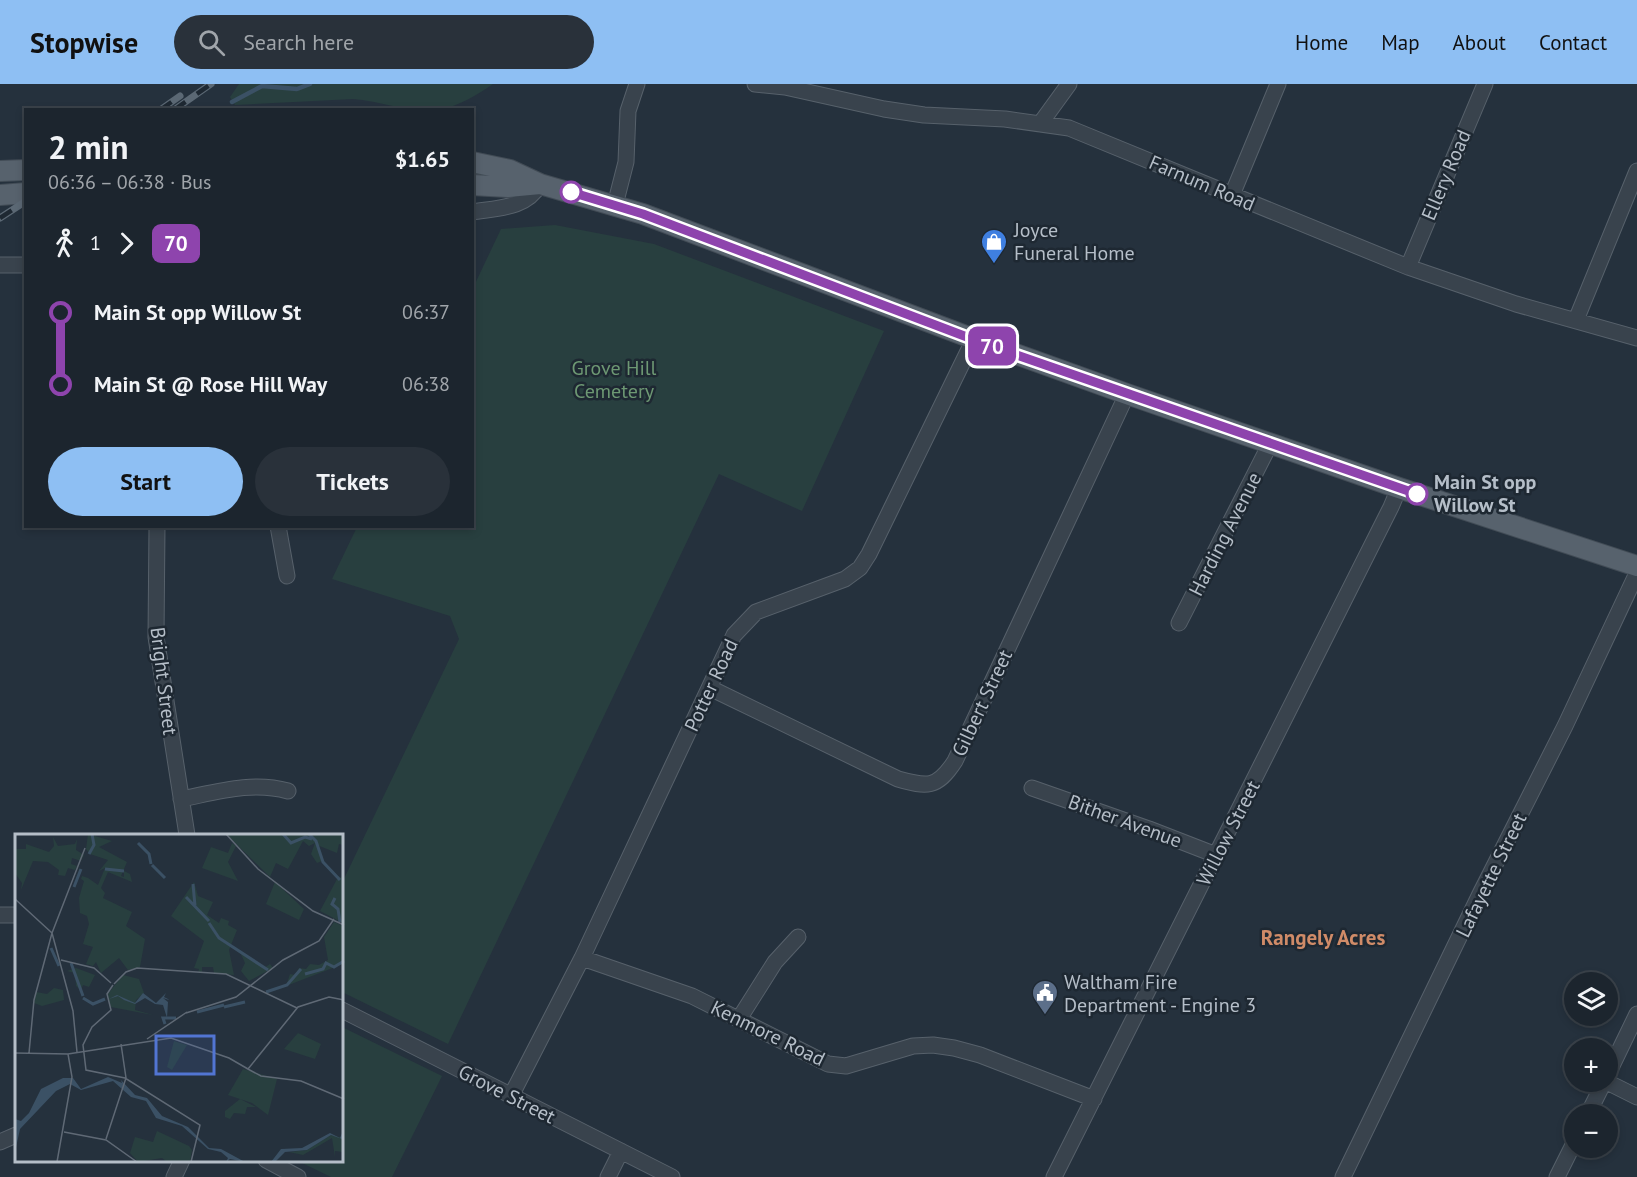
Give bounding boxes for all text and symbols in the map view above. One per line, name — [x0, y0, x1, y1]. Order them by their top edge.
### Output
search box — [174, 15, 594, 69]
text: Stopwise — [30, 24, 138, 61]
icon: search — [195, 26, 228, 59]
text: Search here — [243, 28, 354, 56]
text: Home — [1295, 29, 1348, 56]
text: Map — [1381, 29, 1420, 56]
text: About — [1453, 29, 1506, 56]
text: Contact — [1539, 29, 1607, 56]
text: 2 min — [48, 125, 129, 168]
street label: Ellery Road — [1415, 126, 1477, 224]
text: $1.65 — [395, 145, 450, 173]
street label: Farnum Road — [1145, 149, 1259, 217]
text: 06:36 – 06:38 · Bus — [48, 169, 212, 195]
unlabelled marker — [560, 181, 582, 203]
place label: Joyce Funeral Home — [1013, 217, 1135, 266]
icon: walk — [48, 227, 81, 260]
icon: forward — [110, 227, 143, 260]
shop icon: Joyce Funeral Home — [979, 227, 1009, 265]
text: 1 — [90, 230, 101, 256]
text: 70 — [164, 230, 188, 257]
text: Main St opp Willow St — [94, 298, 301, 326]
text: 06:37 — [402, 299, 450, 325]
line badge: 70 — [965, 326, 1019, 366]
text: 70 — [980, 333, 1004, 360]
park label: Grove Hill Cemetery — [572, 355, 657, 404]
text: Main St @ Rose Hill Way — [94, 370, 327, 398]
text: 06:38 — [402, 371, 450, 397]
button: Start — [48, 447, 243, 516]
button: Tickets — [255, 447, 450, 516]
street label: Harding Avenue — [1183, 468, 1267, 600]
place label: Main St opp Willow St — [1434, 469, 1536, 518]
marker: Main St opp Willow St — [1406, 483, 1428, 505]
street label: Bright Street — [144, 625, 184, 737]
street label: Potter Road — [678, 635, 744, 735]
street label: Gilbert Street — [946, 645, 1018, 761]
street label: Willow Street — [1190, 776, 1266, 890]
street label: Bither Avenue — [1065, 788, 1185, 854]
street label: Lafayette Street — [1450, 808, 1532, 942]
inset map — [15, 834, 344, 1162]
district label: Rangely Acres — [1261, 924, 1385, 951]
place label: Waltham Fire Department - Engine 3 — [1064, 969, 1256, 1018]
map controls — [1564, 972, 1618, 1158]
button: layers — [1564, 972, 1618, 1026]
public building icon: Waltham Fire Department - Engine 3 — [1030, 978, 1060, 1016]
street label: Kenmore Road — [707, 994, 829, 1072]
button: + — [1564, 1038, 1618, 1092]
street label: Grove Street — [454, 1058, 560, 1130]
button: − — [1564, 1104, 1618, 1158]

